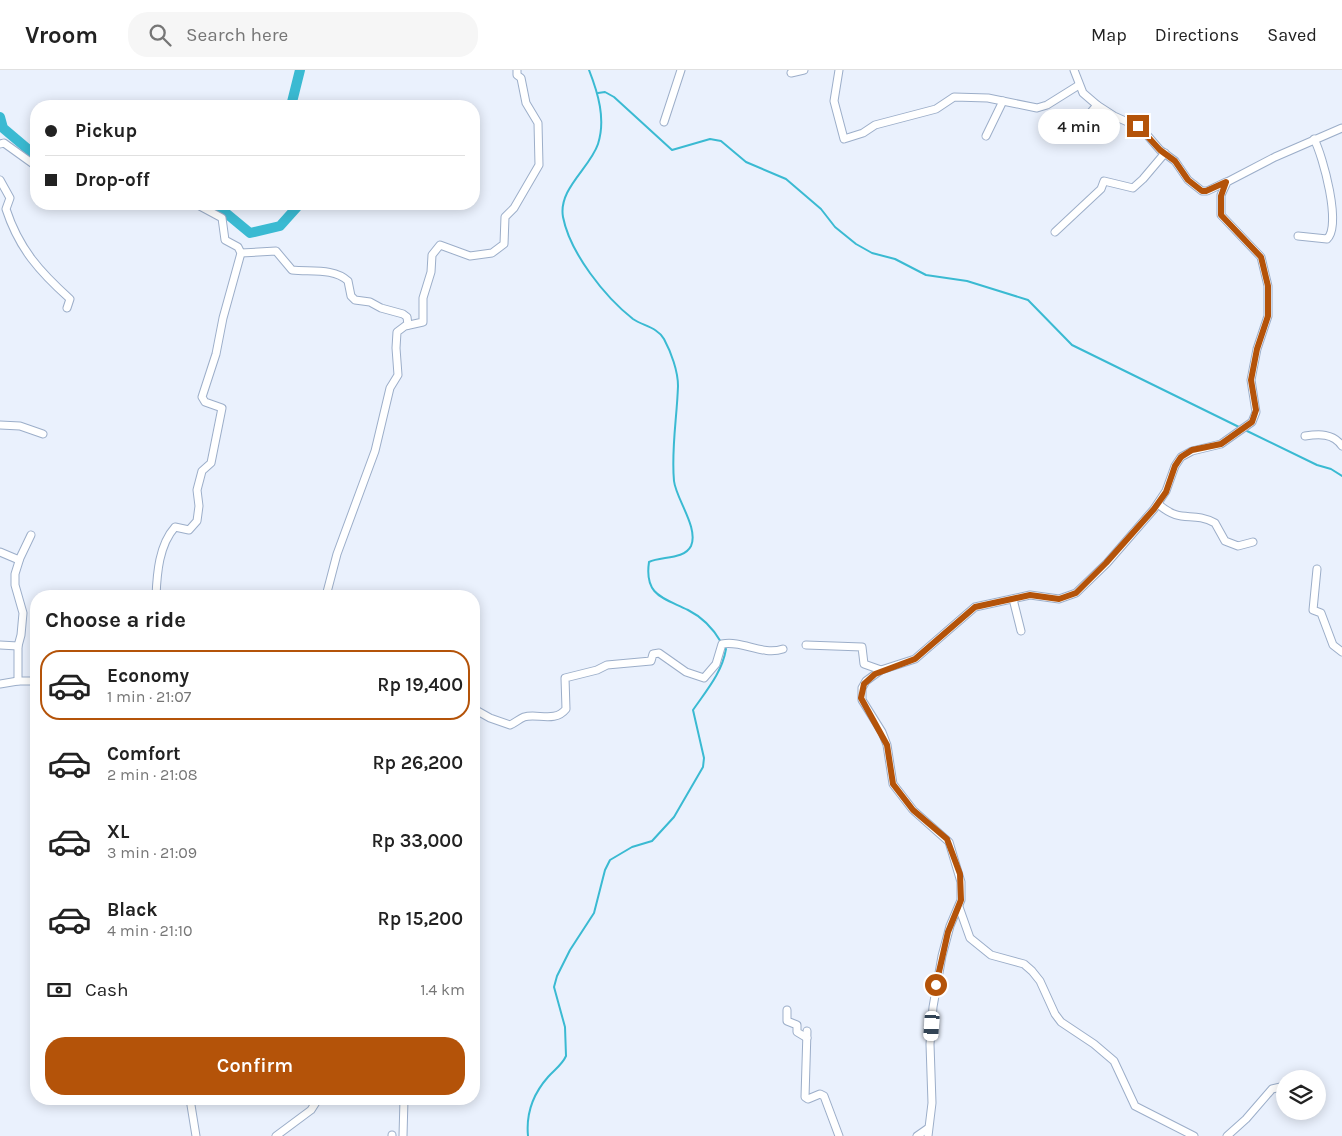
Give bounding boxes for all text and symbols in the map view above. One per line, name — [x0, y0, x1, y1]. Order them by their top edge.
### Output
search box — [128, 12, 478, 57]
text: Vroom — [25, 21, 98, 49]
icon: search — [146, 21, 174, 49]
text: Search here — [186, 24, 288, 46]
text: Map — [1091, 24, 1127, 46]
text: Directions — [1155, 24, 1239, 46]
text: Saved — [1267, 24, 1317, 46]
callout: 4 min — [1038, 108, 1120, 144]
route end — [1127, 115, 1149, 137]
text: 4 min — [1057, 117, 1101, 136]
text: Pickup — [75, 120, 137, 142]
text: Drop-off — [75, 169, 150, 191]
text: Choose a ride — [45, 607, 186, 633]
icon: car — [47, 663, 92, 708]
text: Economy — [107, 665, 189, 687]
text: Rp 19,400 — [377, 674, 463, 696]
text: 1 min · 21:07 — [107, 687, 191, 706]
icon: car — [47, 741, 92, 786]
text: Comfort — [107, 743, 181, 765]
text: Rp 26,200 — [372, 752, 463, 774]
text: 2 min · 21:08 — [107, 765, 198, 784]
icon: car — [47, 819, 92, 864]
text: XL — [107, 821, 129, 843]
text: Rp 33,000 — [371, 830, 463, 852]
text: 3 min · 21:09 — [107, 843, 197, 862]
icon: car — [47, 897, 92, 942]
text: Black — [107, 899, 158, 921]
text: Rp 15,200 — [378, 908, 463, 930]
text: 4 min · 21:10 — [107, 921, 193, 940]
route start — [925, 974, 947, 996]
icon: cash — [45, 976, 73, 1004]
text: Cash — [85, 979, 129, 1001]
text: 1.4 km — [420, 980, 465, 999]
car — [923, 1011, 940, 1041]
button: Confirm — [45, 1037, 465, 1095]
map controls — [1276, 1070, 1326, 1120]
button: layers — [1276, 1070, 1326, 1120]

